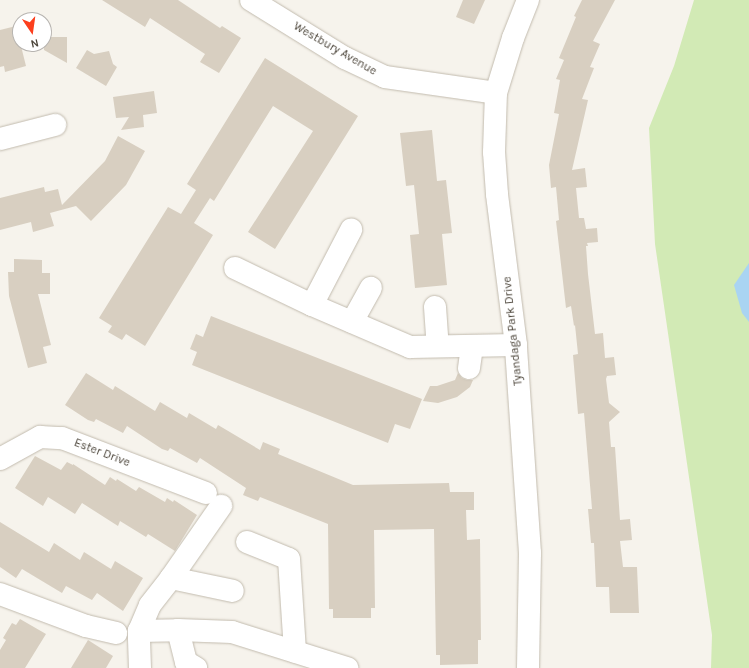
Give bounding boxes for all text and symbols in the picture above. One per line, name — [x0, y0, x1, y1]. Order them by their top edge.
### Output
north arrow — [12, 12, 52, 52]
street label: Westbury Avenue — [291, 19, 379, 79]
text: N — [29, 36, 40, 50]
street label: Tyandaga Park Drive — [500, 276, 526, 386]
street label: Ester Drive — [72, 436, 132, 470]

